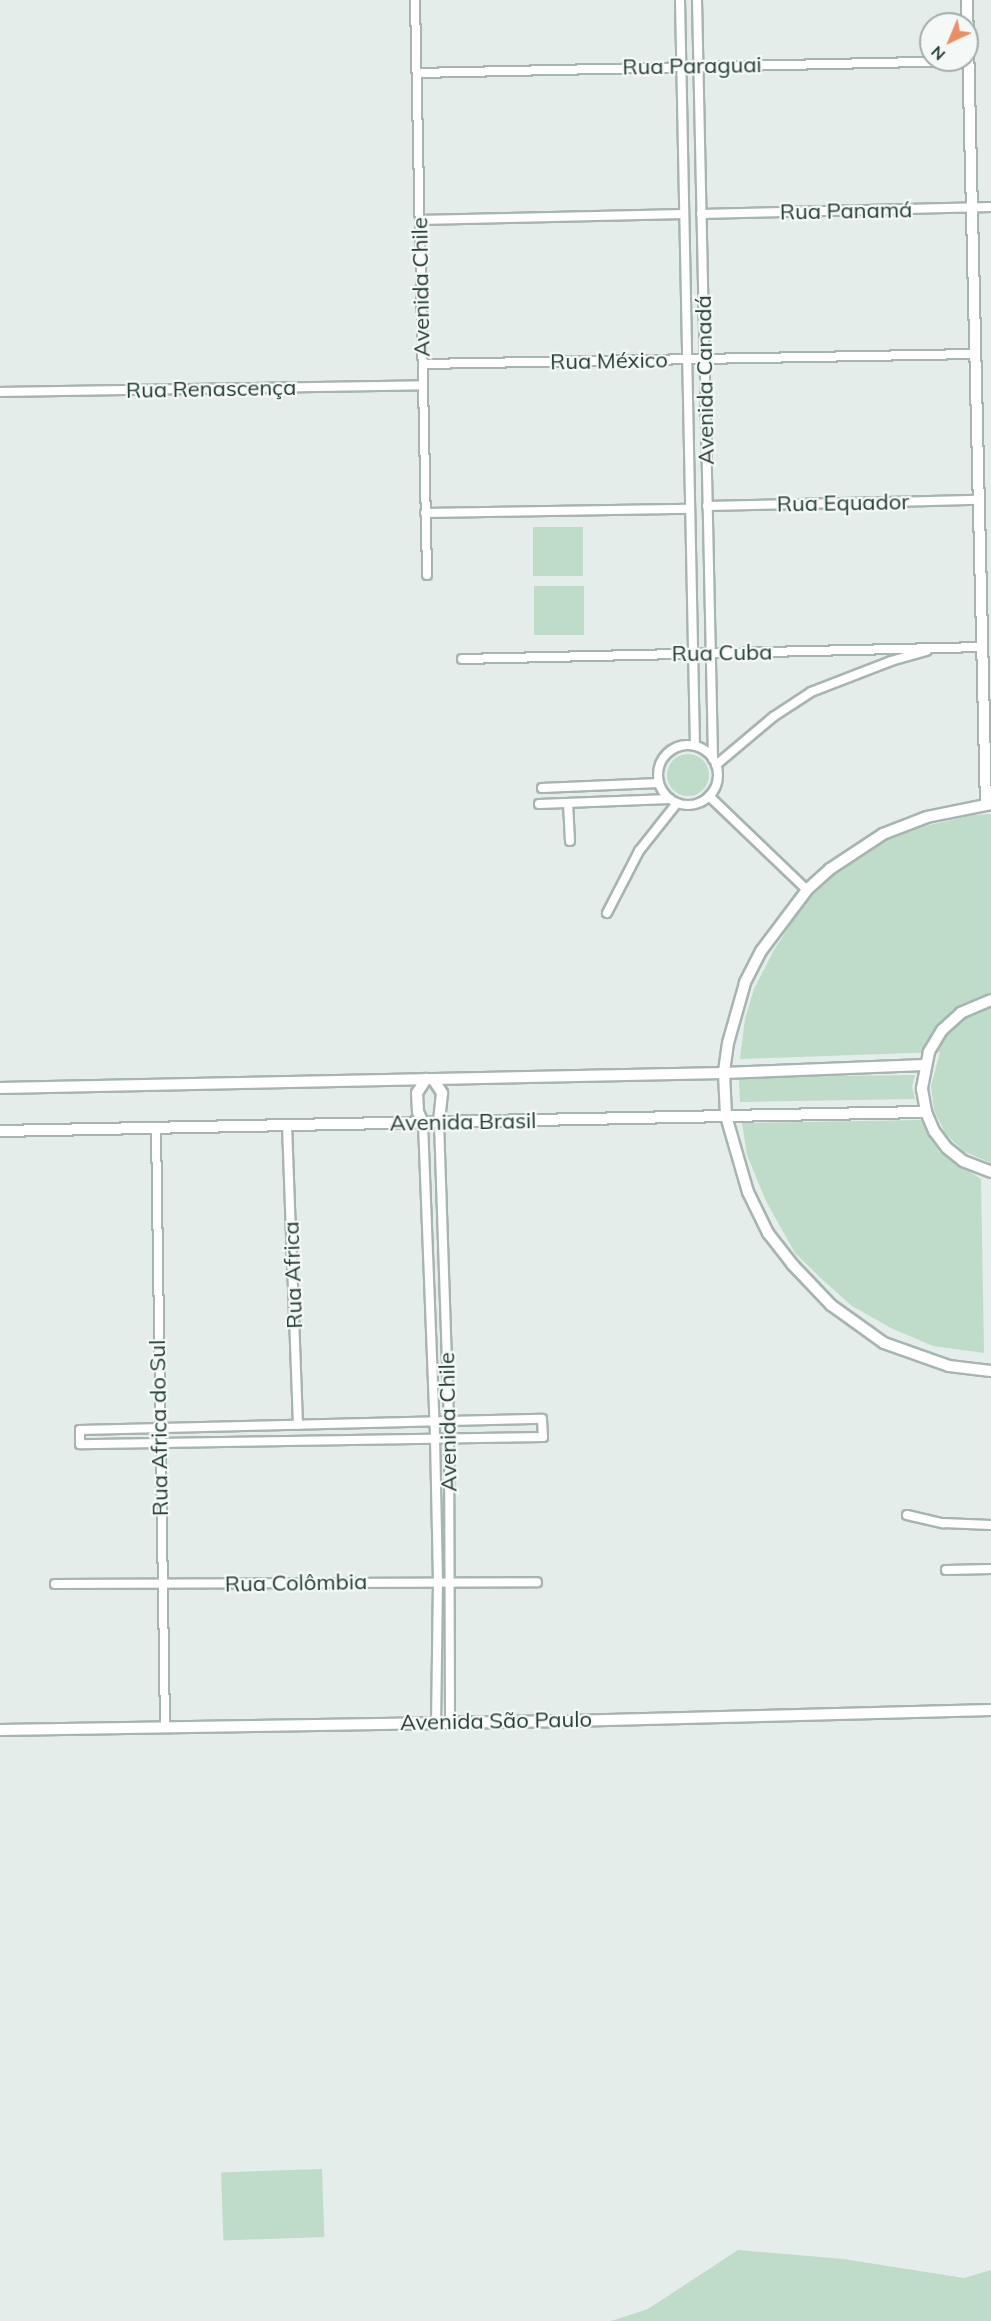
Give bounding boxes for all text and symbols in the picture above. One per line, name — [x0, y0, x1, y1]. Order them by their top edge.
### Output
north arrow — [919, 12, 979, 72]
text: N — [927, 42, 949, 65]
street label: Rua Paraguai — [622, 52, 762, 80]
street label: Rua Panamá — [780, 197, 912, 225]
street label: Avenida Chile — [407, 217, 435, 357]
street label: Avenida Canadá — [690, 295, 720, 465]
street label: Rua México — [550, 347, 668, 375]
street label: Rua Renascença — [126, 374, 296, 404]
street label: Rua Equador — [777, 489, 909, 517]
street label: Rua Cuba — [671, 639, 773, 667]
street label: Avenida Brasil — [389, 1108, 537, 1136]
street label: Rua Africa — [278, 1221, 308, 1329]
street label: Rua Africa do Sul — [144, 1340, 174, 1516]
street label: Avenida Chile — [434, 1352, 462, 1492]
street label: Rua Colômbia — [225, 1569, 367, 1597]
street label: Avenida São Paulo — [400, 1706, 592, 1736]

